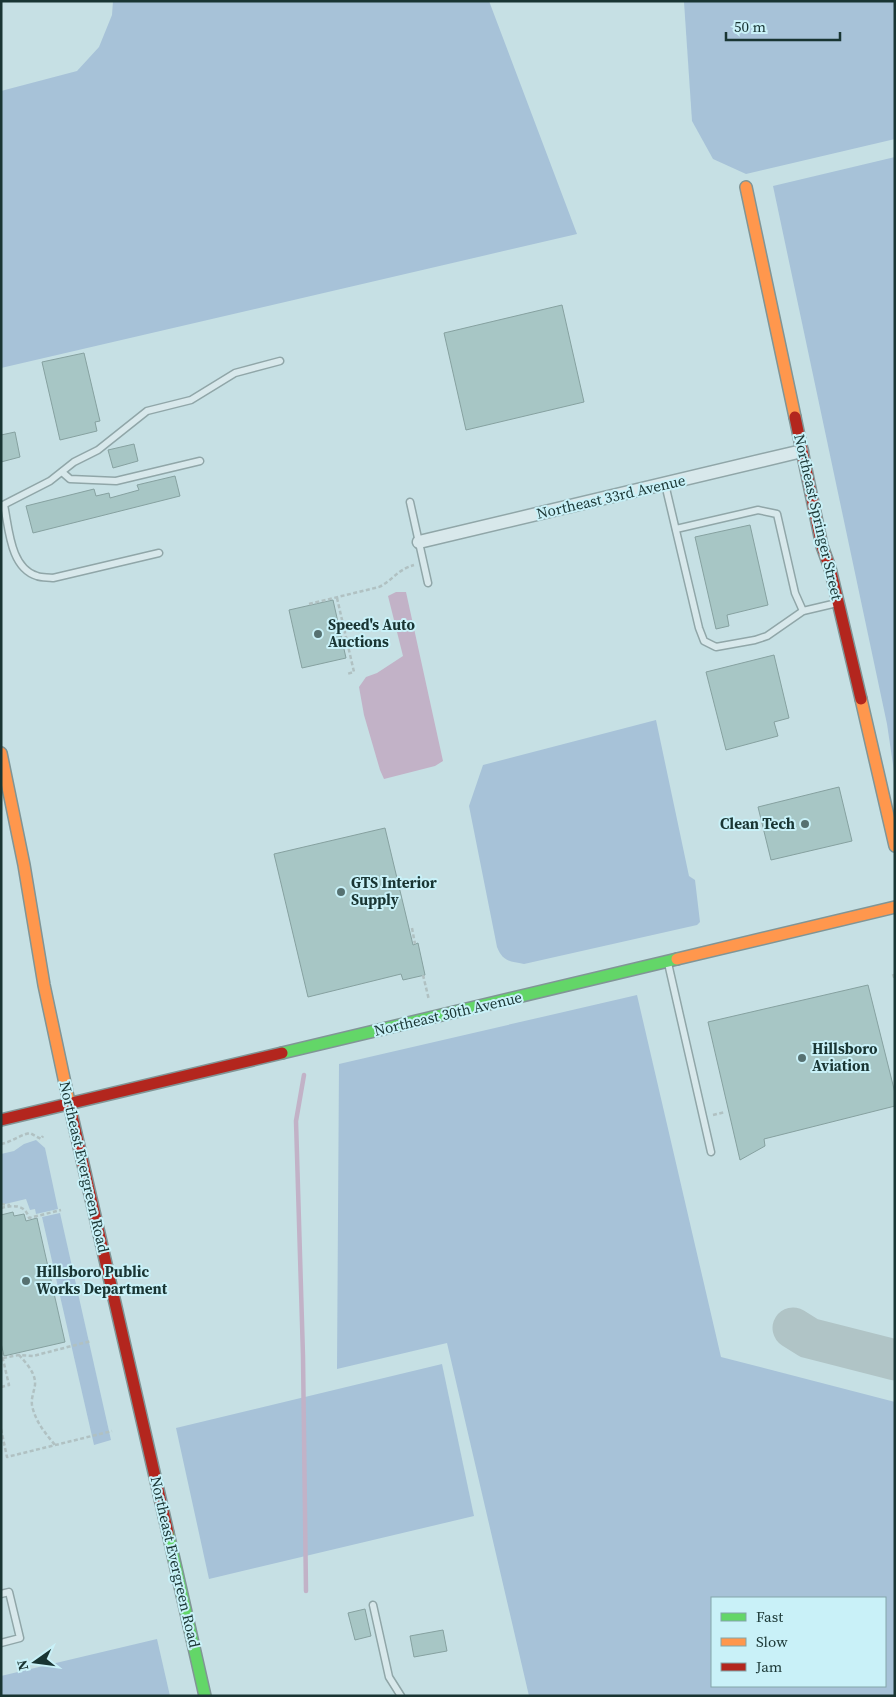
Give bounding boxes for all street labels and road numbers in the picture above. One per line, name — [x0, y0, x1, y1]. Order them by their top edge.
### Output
street label: Northeast Springer Street — [789, 432, 848, 602]
street label: Northeast 33rd Avenue — [534, 469, 688, 524]
street label: Northeast 30th Avenue — [372, 986, 524, 1041]
street label: Northeast Evergreen Road — [55, 1079, 115, 1255]
street label: Northeast Evergreen Road — [146, 1474, 206, 1650]

